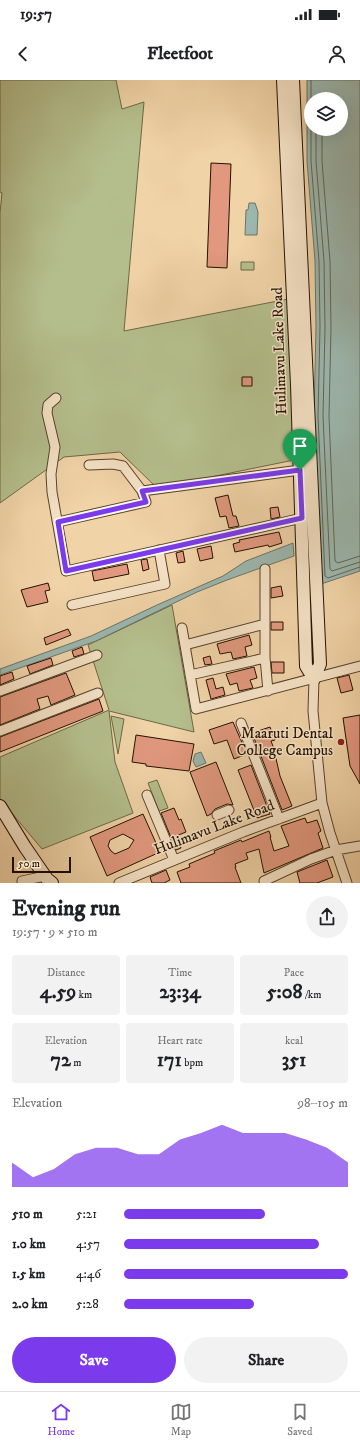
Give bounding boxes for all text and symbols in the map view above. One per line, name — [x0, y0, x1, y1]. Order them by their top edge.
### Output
text: 19:57 — [20, 5, 52, 24]
icon: back — [12, 43, 34, 65]
text: Fleetfoot — [147, 43, 213, 65]
icon: person — [326, 43, 348, 65]
map controls — [304, 92, 348, 136]
button: layers — [304, 92, 348, 136]
street label: Hulimavu Lake Road — [268, 286, 291, 415]
pin — [283, 429, 317, 470]
icon: arrive — [289, 435, 311, 457]
place label: Maaruti Dental College Campus — [236, 724, 333, 760]
marker: Maaruti Dental College Campus — [336, 737, 346, 747]
street label: Hulimavu Lake Road — [151, 796, 278, 859]
scale bar — [12, 855, 71, 874]
text: 50 m — [18, 857, 40, 871]
text: Evening run — [12, 895, 120, 922]
button: share — [306, 896, 348, 938]
text: 19:57 · 9 × 510 m — [12, 924, 98, 940]
text: Distance — [47, 966, 85, 980]
text: Time — [168, 966, 192, 980]
text: Pace — [284, 966, 304, 980]
text: 4.59 — [40, 980, 76, 1005]
text: 23:34 — [159, 980, 201, 1005]
text: 5:08 — [266, 980, 302, 1005]
text: km — [76, 988, 92, 1002]
text: /km — [302, 988, 322, 1002]
text: Elevation — [45, 1034, 87, 1048]
text: Heart rate — [157, 1034, 203, 1048]
text: kcal — [285, 1034, 303, 1048]
text: 72 — [51, 1048, 71, 1073]
text: 171 — [157, 1048, 182, 1073]
text: 351 — [282, 1048, 306, 1073]
text: m — [71, 1056, 82, 1070]
text: bpm — [182, 1056, 203, 1070]
text: Elevation — [12, 1095, 62, 1111]
text: 98–105 m — [297, 1095, 348, 1111]
text: 510 m — [12, 1206, 43, 1222]
text: 5:21 — [76, 1206, 97, 1222]
text: 1.0 km — [12, 1236, 46, 1252]
text: 4:57 — [76, 1236, 100, 1252]
text: 1.5 km — [12, 1266, 45, 1282]
text: 4:46 — [76, 1266, 101, 1282]
text: 2.0 km — [12, 1296, 48, 1312]
text: 5:28 — [76, 1296, 99, 1312]
button: Save — [12, 1337, 176, 1383]
button: Share — [184, 1337, 348, 1383]
tab: Home — [48, 1401, 75, 1439]
tab: Map — [170, 1401, 192, 1439]
tab: Saved — [287, 1401, 312, 1439]

